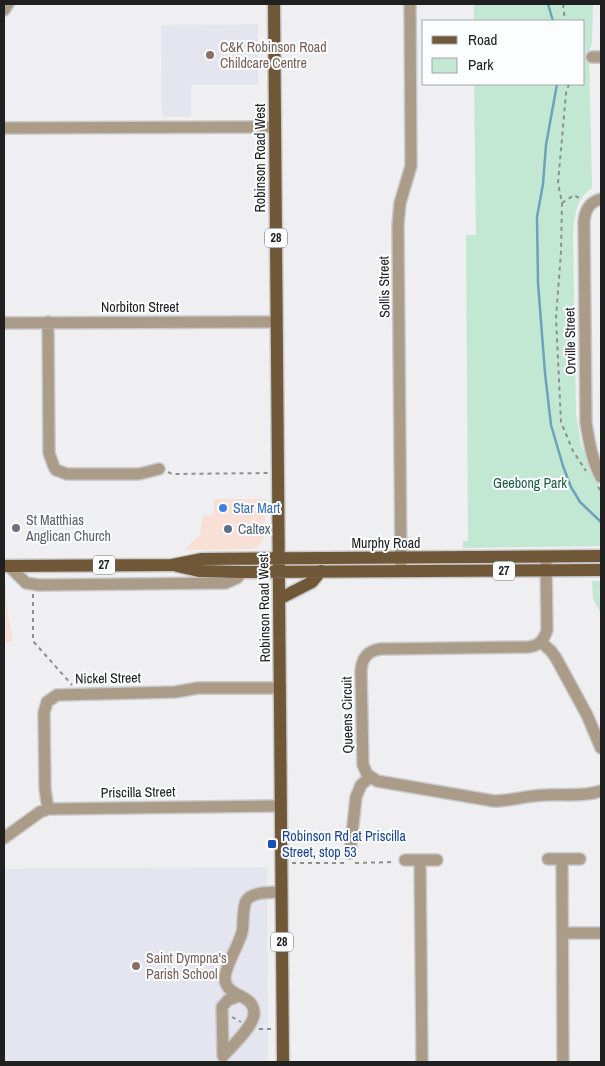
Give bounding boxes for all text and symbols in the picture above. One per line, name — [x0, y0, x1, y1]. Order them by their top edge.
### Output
legend — [422, 20, 585, 85]
text: Road — [468, 29, 497, 50]
place label: C&K Robinson Road Childcare Centre — [220, 38, 327, 72]
marker: C&K Robinson Road Childcare Centre — [204, 49, 216, 61]
text: Park — [468, 54, 494, 75]
street label: Robinson Road West — [251, 104, 269, 212]
road number: 28 — [265, 228, 287, 248]
street label: Sollis Street — [374, 256, 394, 318]
street label: Norbiton Street — [101, 298, 179, 316]
street label: Orville Street — [560, 307, 580, 375]
park label: Geebong Park — [493, 474, 567, 492]
place label: Star Mart — [233, 499, 280, 517]
marker: Star Mart — [217, 502, 229, 514]
place label: St Matthias Anglican Church — [25, 511, 111, 545]
place label: Caltex — [238, 520, 271, 538]
marker: St Matthias Anglican Church — [10, 522, 22, 534]
marker: Caltex — [222, 523, 234, 535]
street label: Murphy Road — [352, 534, 420, 552]
street label: Robinson Road West — [254, 553, 274, 663]
road number: 27 — [93, 556, 115, 574]
road number: 27 — [493, 562, 515, 580]
street label: Nickel Street — [75, 668, 141, 688]
street label: Queens Circuit — [337, 676, 357, 754]
street label: Priscilla Street — [101, 782, 175, 802]
place label: Robinson Rd at Priscilla Street, stop 53 — [282, 827, 406, 861]
marker: Robinson Rd at Priscilla Street, stop 53 — [266, 838, 278, 850]
road number: 28 — [271, 932, 293, 952]
place label: Saint Dympna's Parish School — [146, 949, 227, 983]
marker: Saint Dympna's Parish School — [130, 960, 142, 972]

